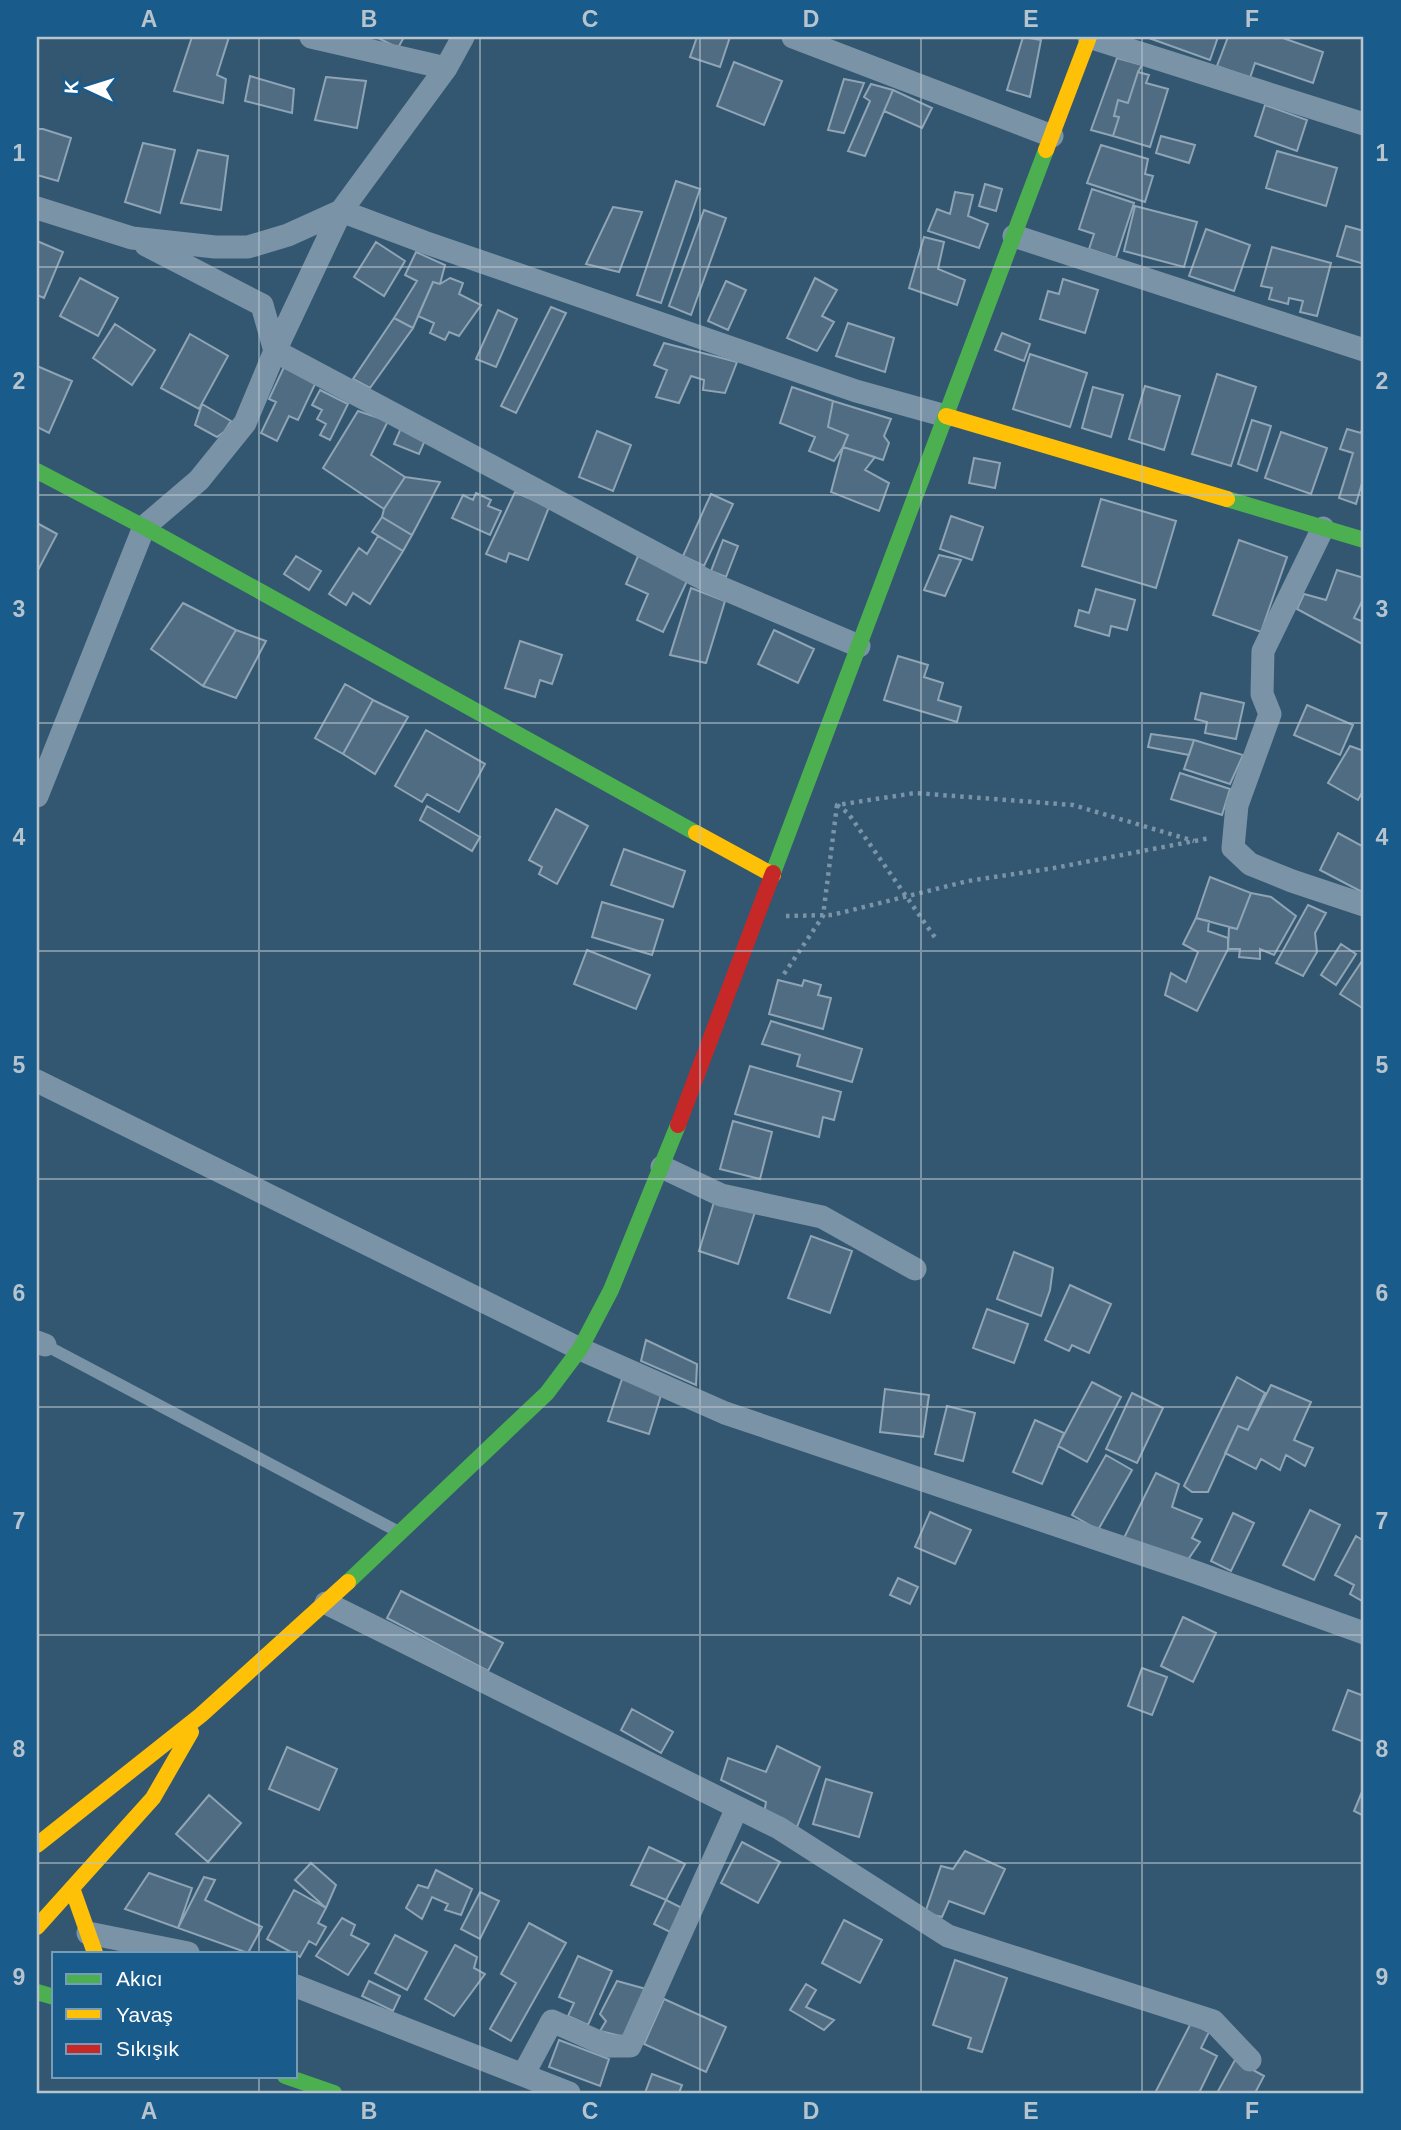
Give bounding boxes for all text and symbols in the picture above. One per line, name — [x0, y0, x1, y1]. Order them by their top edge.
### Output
text: A — [141, 6, 157, 32]
text: B — [361, 6, 377, 32]
text: C — [582, 6, 598, 32]
text: D — [803, 6, 819, 32]
text: E — [1023, 6, 1039, 32]
text: F — [1245, 6, 1259, 32]
north arrow — [52, 52, 122, 122]
text: K — [61, 79, 83, 94]
text: 1 — [13, 140, 26, 166]
text: 1 — [1376, 140, 1389, 166]
text: 2 — [13, 368, 25, 394]
text: 2 — [1376, 368, 1388, 394]
text: 3 — [13, 596, 25, 622]
text: 3 — [1376, 596, 1388, 622]
text: 4 — [13, 824, 26, 850]
text: 4 — [1376, 824, 1389, 850]
text: 5 — [13, 1052, 26, 1078]
text: 5 — [1376, 1052, 1389, 1078]
text: 6 — [13, 1280, 25, 1306]
text: 6 — [1376, 1280, 1388, 1306]
text: 7 — [13, 1508, 25, 1534]
text: 7 — [1376, 1508, 1388, 1534]
text: 8 — [13, 1736, 26, 1762]
text: 8 — [1376, 1736, 1389, 1762]
legend — [52, 1952, 298, 2078]
text: 9 — [13, 1964, 25, 1990]
text: 9 — [1376, 1964, 1388, 1990]
text: Akıcı — [116, 1967, 163, 1990]
text: Yavaş — [116, 2003, 173, 2026]
text: Sıkışık — [116, 2037, 180, 2060]
text: A — [141, 2098, 157, 2124]
text: B — [361, 2098, 377, 2124]
text: C — [582, 2098, 598, 2124]
text: D — [803, 2098, 819, 2124]
text: E — [1023, 2098, 1039, 2124]
text: F — [1245, 2098, 1259, 2124]

